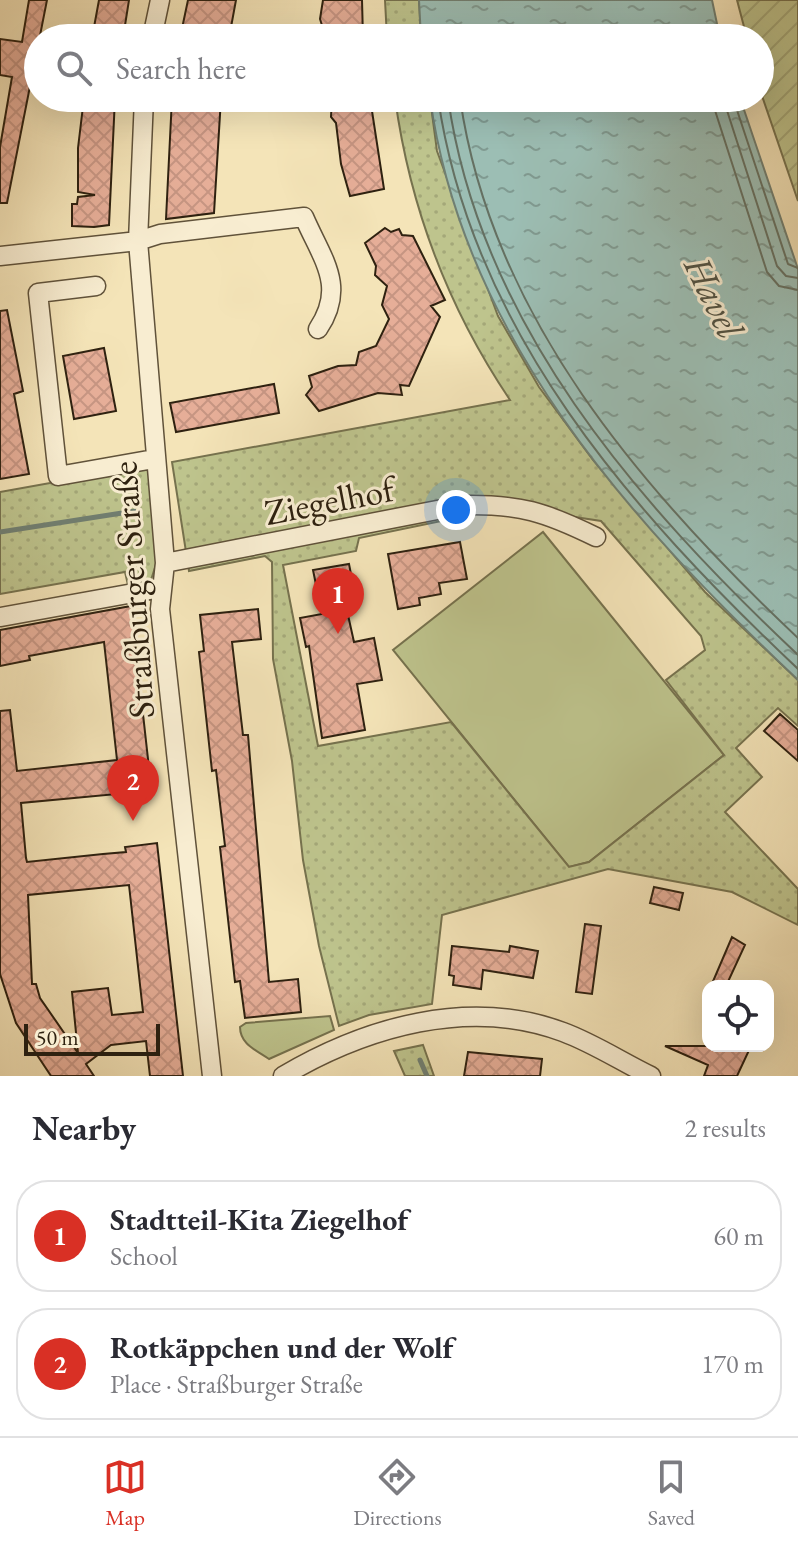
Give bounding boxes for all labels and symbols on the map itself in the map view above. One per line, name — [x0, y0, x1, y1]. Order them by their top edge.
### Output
water label: Havel — [673, 247, 756, 347]
street label: Straßburger Straße — [100, 460, 165, 720]
street label: Ziegelhof — [260, 464, 402, 536]
your location — [436, 490, 476, 530]
pin: 1 — [312, 568, 364, 634]
pin: 2 — [107, 755, 159, 821]
scale bar — [24, 1020, 160, 1056]

